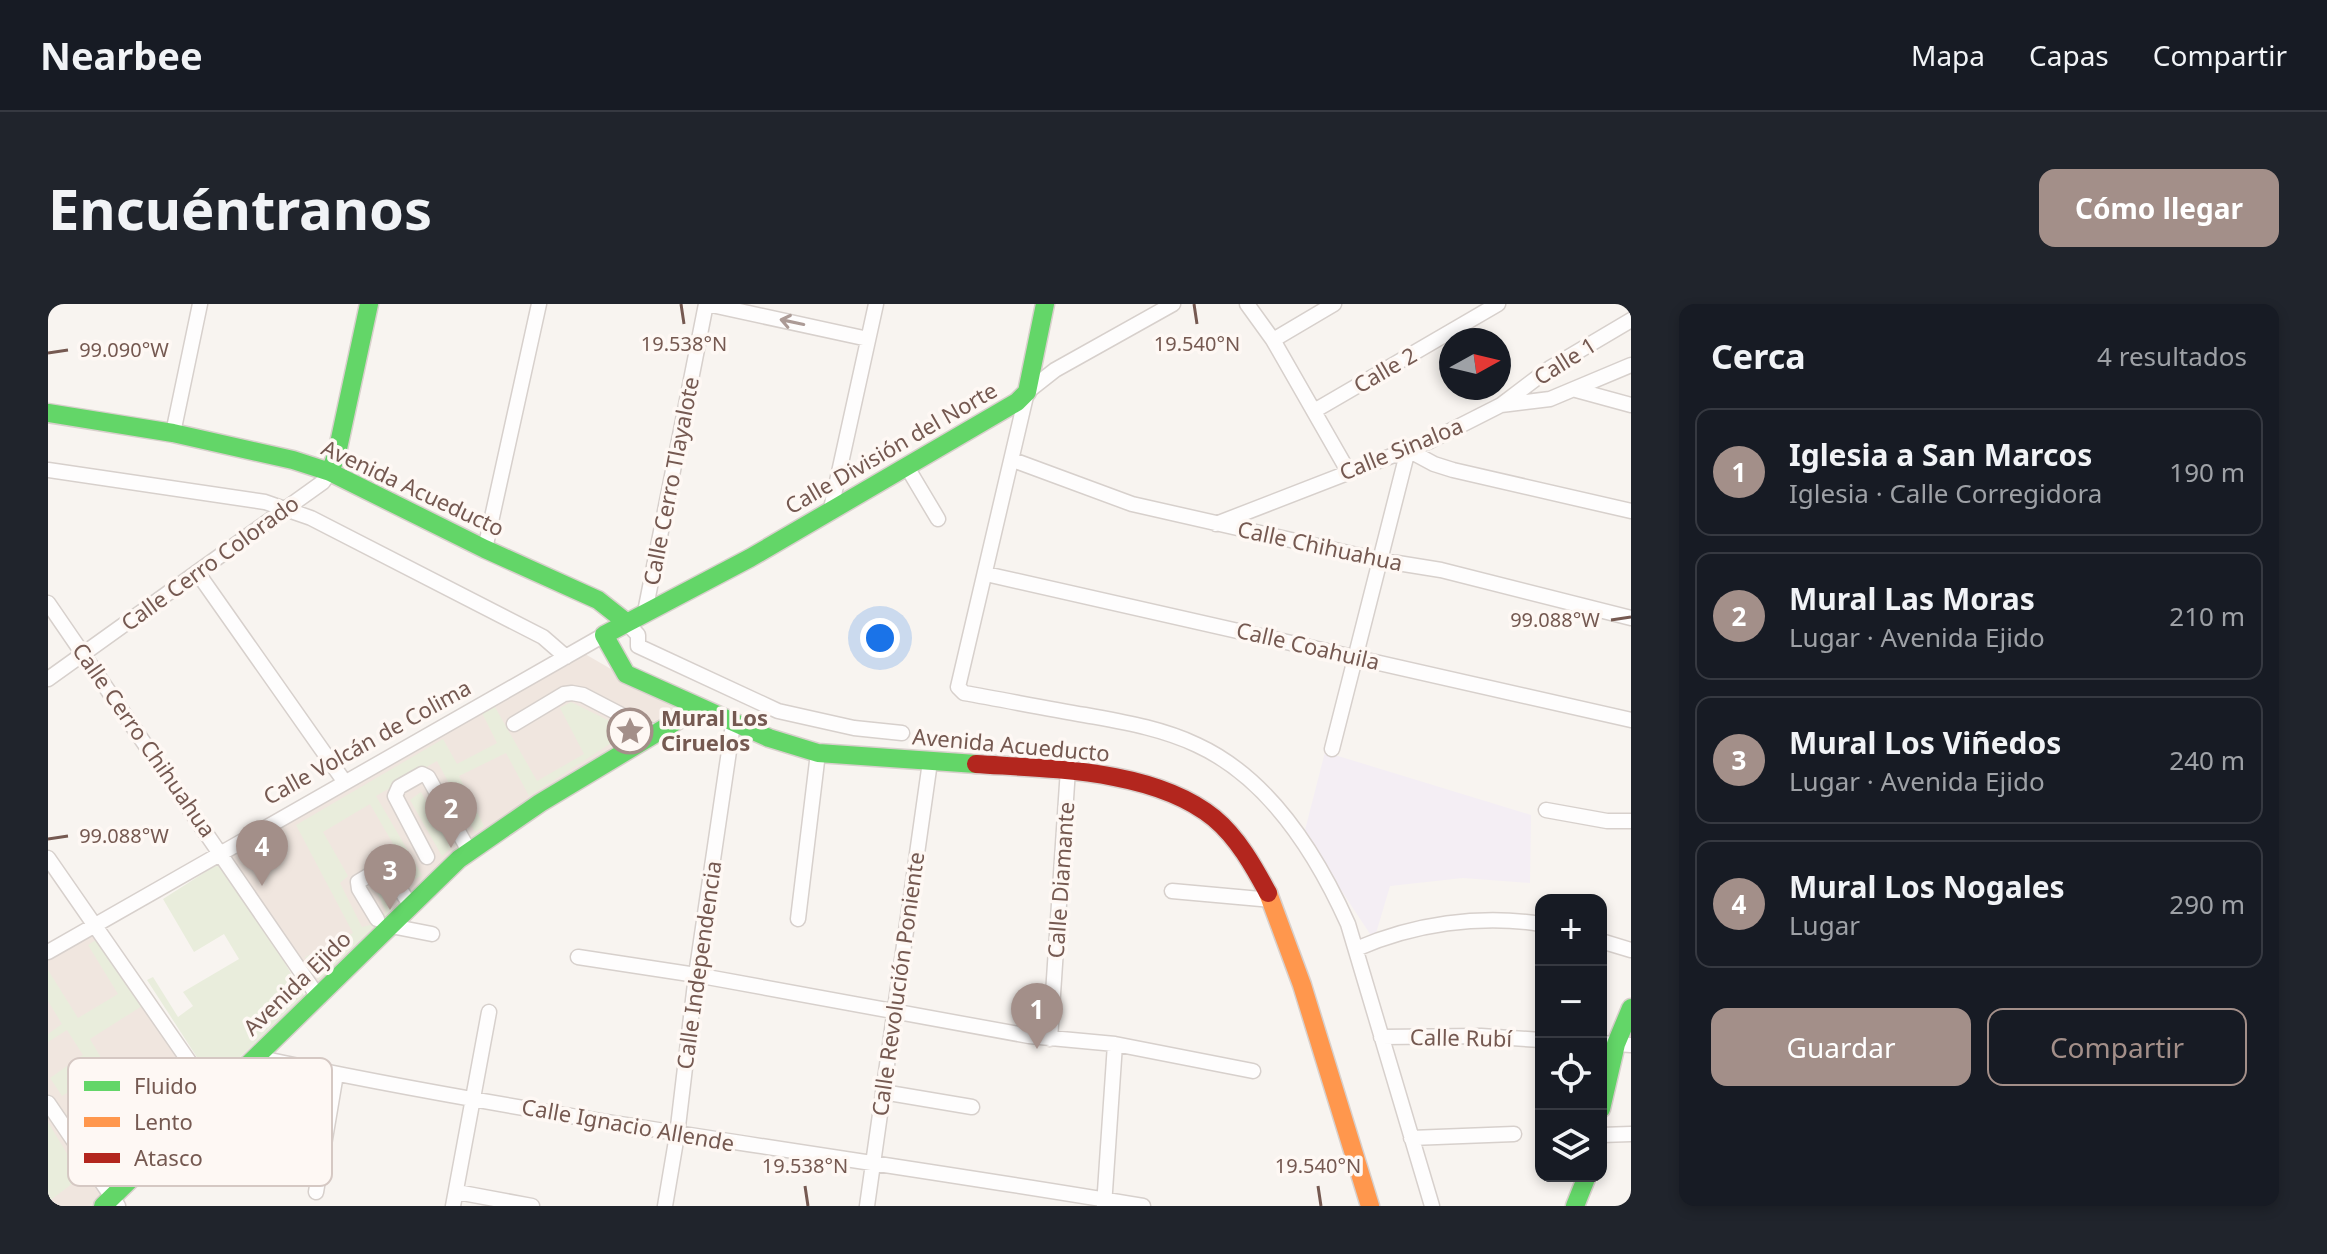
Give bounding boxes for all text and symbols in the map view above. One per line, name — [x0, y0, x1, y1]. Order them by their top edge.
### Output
text: Nearbee — [40, 29, 203, 81]
text: Mapa — [1911, 36, 1985, 74]
text: Capas — [2029, 36, 2109, 74]
text: Compartir — [2153, 36, 2287, 74]
button: Cómo llegar — [2039, 169, 2279, 247]
text: Encuéntranos — [48, 170, 432, 246]
one-way arrow — [780, 314, 805, 329]
north arrow — [1439, 328, 1511, 400]
street label: Calle 1 — [1528, 329, 1601, 391]
text: 19.538°N — [641, 330, 727, 357]
text: 19.540°N — [1154, 330, 1240, 357]
text: Cerca — [1711, 333, 1806, 379]
text: 99.090°W — [79, 336, 169, 363]
text: 4 resultados — [2097, 338, 2247, 374]
street label: Calle 2 — [1347, 339, 1422, 399]
street label: Calle Cerro Tlayalote — [635, 374, 705, 588]
street label: Calle División del Norte — [779, 374, 1002, 520]
street label: Calle Sinaloa — [1334, 410, 1467, 486]
street label: Avenida Acueducto — [317, 432, 510, 543]
text: Iglesia a San Marcos — [1789, 434, 2092, 475]
text: 1 — [1732, 454, 1746, 490]
text: 190 m — [2169, 454, 2245, 490]
text: Iglesia · Calle Corregidora — [1789, 475, 2102, 511]
street label: Calle Cerro Colorado — [114, 488, 304, 637]
street label: Calle Chihuahua — [1235, 513, 1405, 577]
text: Mural Las Moras — [1789, 578, 2035, 619]
text: 2 — [1732, 598, 1746, 634]
text: 210 m — [2169, 598, 2245, 634]
text: 99.088°W — [1510, 606, 1600, 633]
street label: Calle Coahuila — [1234, 614, 1383, 676]
your location — [860, 618, 900, 658]
text: Lugar · Avenida Ejido — [1789, 619, 2045, 655]
street label: Calle Cerro Chihuahua — [66, 636, 223, 843]
street label: Calle Volcán de Colima — [257, 672, 476, 811]
place label: Mural Los Ciruelos — [661, 702, 768, 757]
place icon: Mural Los Ciruelos — [606, 707, 654, 755]
street label: Avenida Acueducto — [911, 720, 1111, 768]
text: Mural Los Viñedos — [1789, 722, 2061, 763]
text: 3 — [1732, 742, 1746, 778]
text: 240 m — [2169, 742, 2245, 778]
text: Lugar · Avenida Ejido — [1789, 763, 2045, 799]
pin: 2 — [425, 782, 477, 848]
street label: Calle Diamante — [1040, 801, 1080, 959]
pin: 4 — [236, 820, 288, 886]
text: 99.088°W — [79, 822, 169, 849]
pin: 3 — [364, 844, 416, 910]
street label: Calle Revolución Poniente — [864, 850, 930, 1118]
street label: Calle Independencia — [669, 859, 728, 1071]
text: Mural Los Nogales — [1789, 866, 2065, 907]
text: 4 — [1732, 886, 1746, 922]
text: 290 m — [2169, 886, 2245, 922]
map controls — [1535, 894, 1607, 1182]
button: + — [1535, 894, 1607, 966]
text: Lugar — [1789, 907, 1860, 943]
street label: Avenida Ejido — [236, 923, 357, 1041]
button: − — [1535, 966, 1607, 1038]
pin: 1 — [1011, 983, 1063, 1049]
button: Guardar — [1711, 1008, 1971, 1086]
button: Compartir — [1987, 1008, 2247, 1086]
street label: Calle Rubí — [1410, 1021, 1514, 1053]
button: locate — [1535, 1038, 1607, 1110]
legend — [68, 1058, 332, 1186]
text: Fluido — [134, 1070, 197, 1100]
street label: Calle Ignacio Allende — [520, 1091, 737, 1157]
text: Lento — [134, 1106, 193, 1136]
button: layers — [1535, 1110, 1607, 1182]
text: Atasco — [134, 1142, 203, 1172]
text: 19.538°N — [762, 1152, 848, 1179]
text: 19.540°N — [1275, 1152, 1361, 1179]

